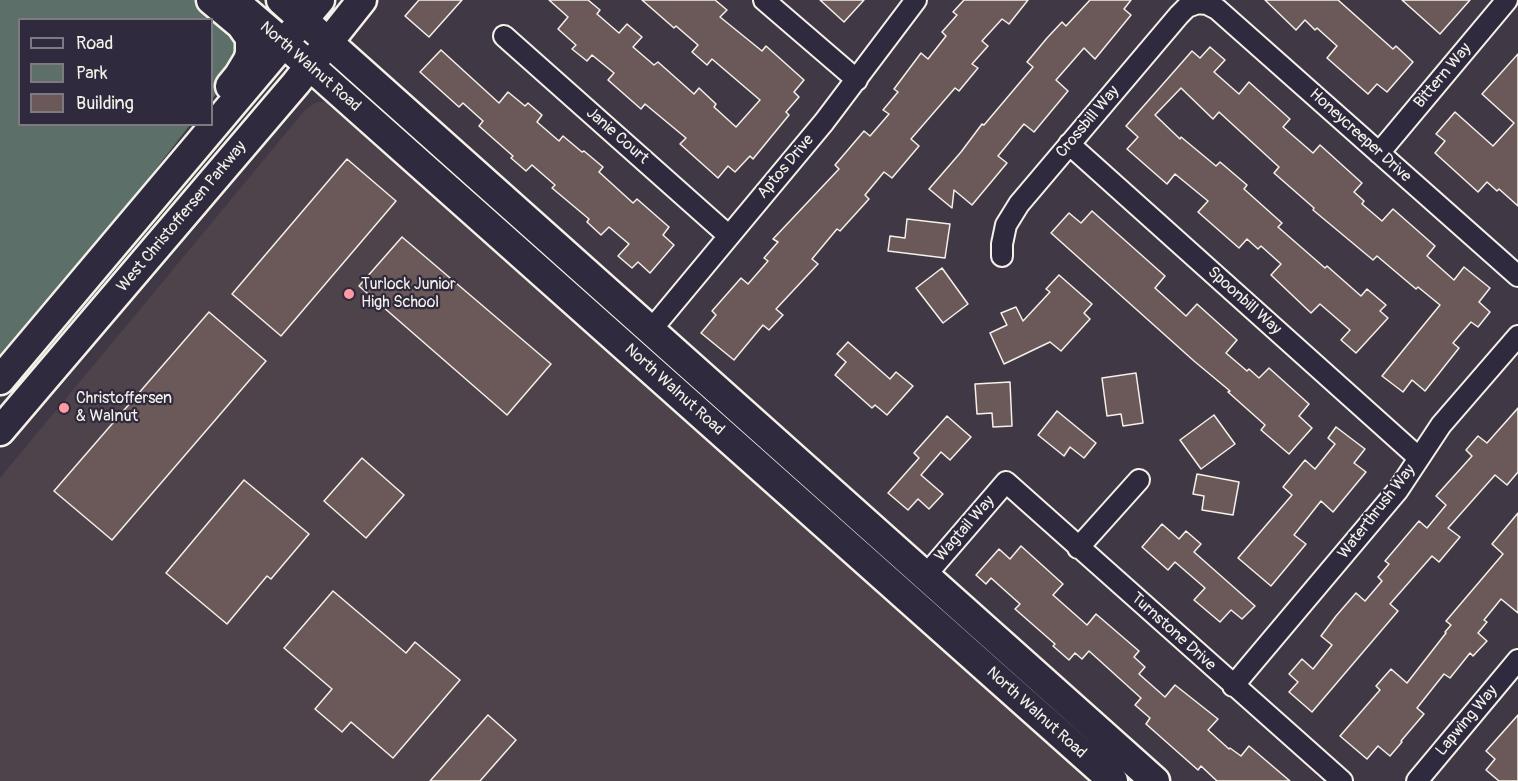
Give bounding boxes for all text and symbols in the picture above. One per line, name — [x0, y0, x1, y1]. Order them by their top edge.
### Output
legend — [18, 18, 213, 126]
street label: North Walnut Road — [256, 18, 364, 116]
text: Road — [76, 32, 113, 55]
street label: Bittern Way — [1410, 40, 1476, 112]
text: Park — [76, 62, 108, 85]
street label: Crossbill Way — [1052, 82, 1124, 162]
street label: Honeycreeper Drive — [1305, 85, 1415, 187]
text: Building — [76, 92, 134, 115]
street label: Janie Court — [582, 104, 652, 168]
street label: Aptos Drive — [754, 131, 818, 203]
street label: West Christoffersen Parkway — [113, 138, 251, 296]
street label: Spoonbill Way — [1203, 263, 1285, 339]
place label: Turlock Junior High School — [361, 275, 456, 313]
marker: Turlock Junior High School — [342, 287, 356, 301]
street label: North Walnut Road — [620, 340, 728, 440]
place label: Christoffersen & Walnut — [76, 389, 172, 427]
marker: Christoffersen & Walnut — [57, 401, 71, 415]
street label: Waterthrush Way — [1334, 461, 1420, 563]
street label: Wagtail Way — [931, 492, 999, 566]
street label: Turnstone Drive — [1127, 589, 1219, 675]
street label: North Walnut Road — [982, 663, 1090, 763]
street label: Lapwing Way — [1432, 682, 1502, 760]

